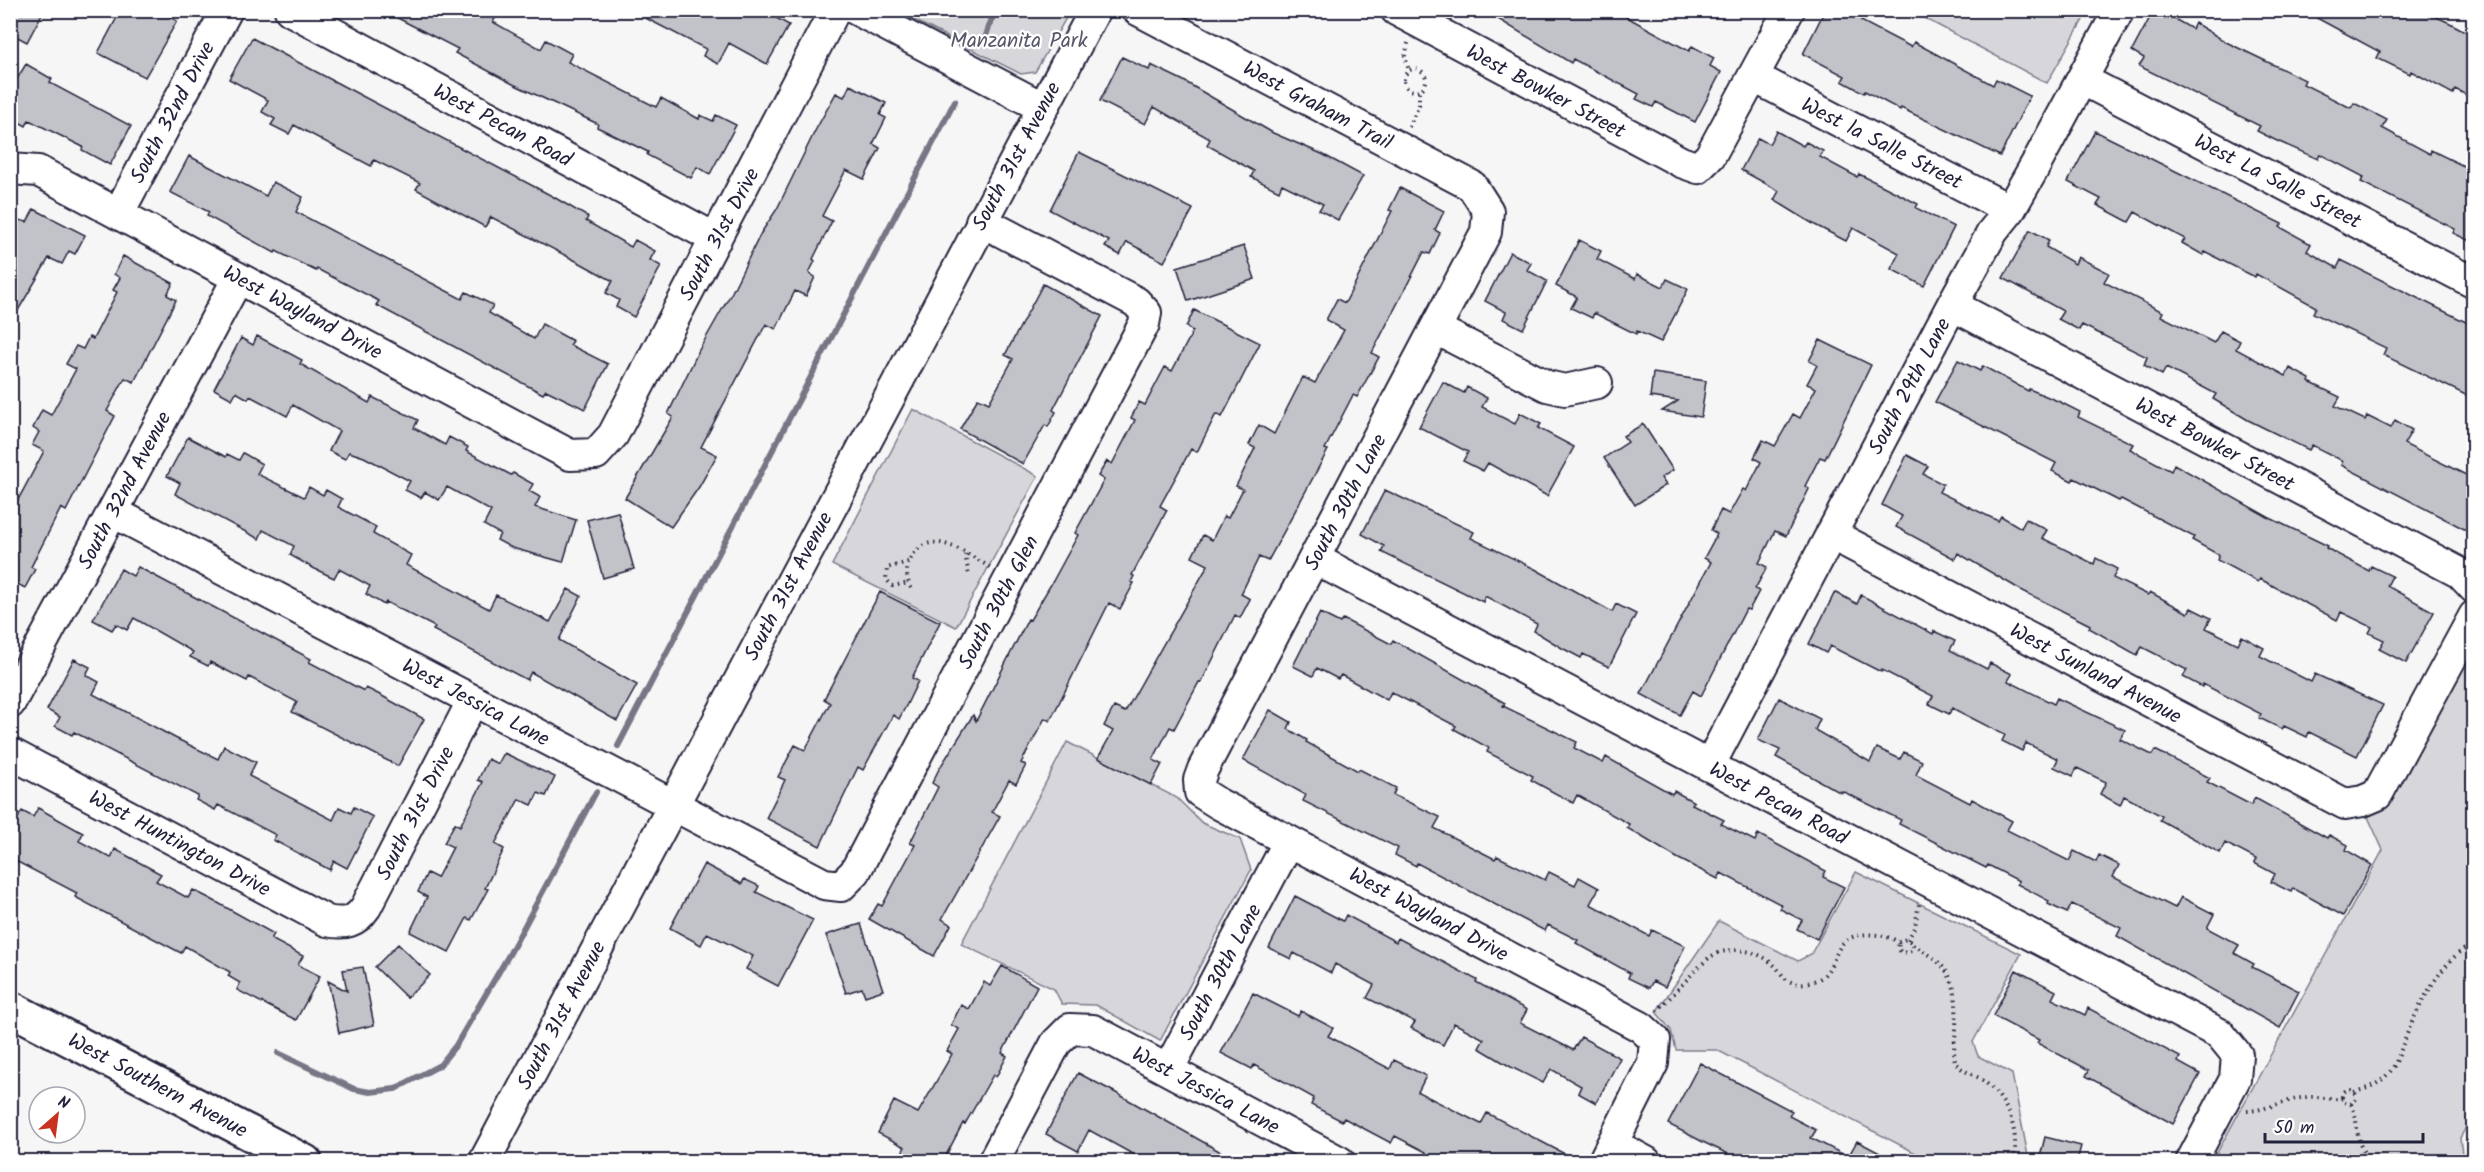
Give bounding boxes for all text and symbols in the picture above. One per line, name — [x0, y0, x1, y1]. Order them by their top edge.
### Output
park label: Manzanita Park — [950, 25, 1088, 58]
street label: South 32nd Drive — [122, 35, 225, 190]
street label: West Bowker Street — [1460, 36, 1632, 149]
street label: West Graham Trail — [1237, 53, 1398, 160]
street label: West Pecan Road — [427, 76, 578, 177]
street label: South 31st Avenue — [964, 76, 1071, 237]
street label: West la Salle Street — [1795, 89, 1969, 200]
street label: West La Salle Street — [2188, 126, 2367, 239]
street label: South 31st Drive — [671, 162, 770, 307]
street label: West Wayland Drive — [217, 257, 388, 370]
street label: South 29th Lane — [1860, 312, 1961, 461]
street label: West Bowker Street — [2129, 389, 2301, 502]
street label: South 32nd Avenue — [70, 405, 181, 576]
street label: South 30th Lane — [1296, 428, 1397, 577]
street label: South 31st Avenue — [736, 506, 843, 667]
street label: South 30th Glen — [950, 530, 1049, 676]
street label: West Sunland Avenue — [2003, 615, 2188, 734]
street label: West Jessica Lane — [396, 650, 556, 756]
street label: South 31st Drive — [368, 740, 465, 886]
street label: West Pecan Road — [1703, 754, 1854, 855]
street label: West Huntington Drive — [82, 782, 277, 907]
street label: West Wayland Drive — [1343, 859, 1514, 972]
street label: South 30th Lane — [1171, 898, 1272, 1047]
street label: South 31st Avenue — [509, 935, 616, 1096]
street label: West Southern Avenue — [62, 1025, 254, 1148]
street label: West Jessica Lane — [1126, 1038, 1286, 1144]
north arrow — [27, 1085, 87, 1145]
text: N — [53, 1090, 74, 1116]
scale bar — [2265, 1106, 2422, 1144]
text: 50 m — [2274, 1114, 2314, 1143]

